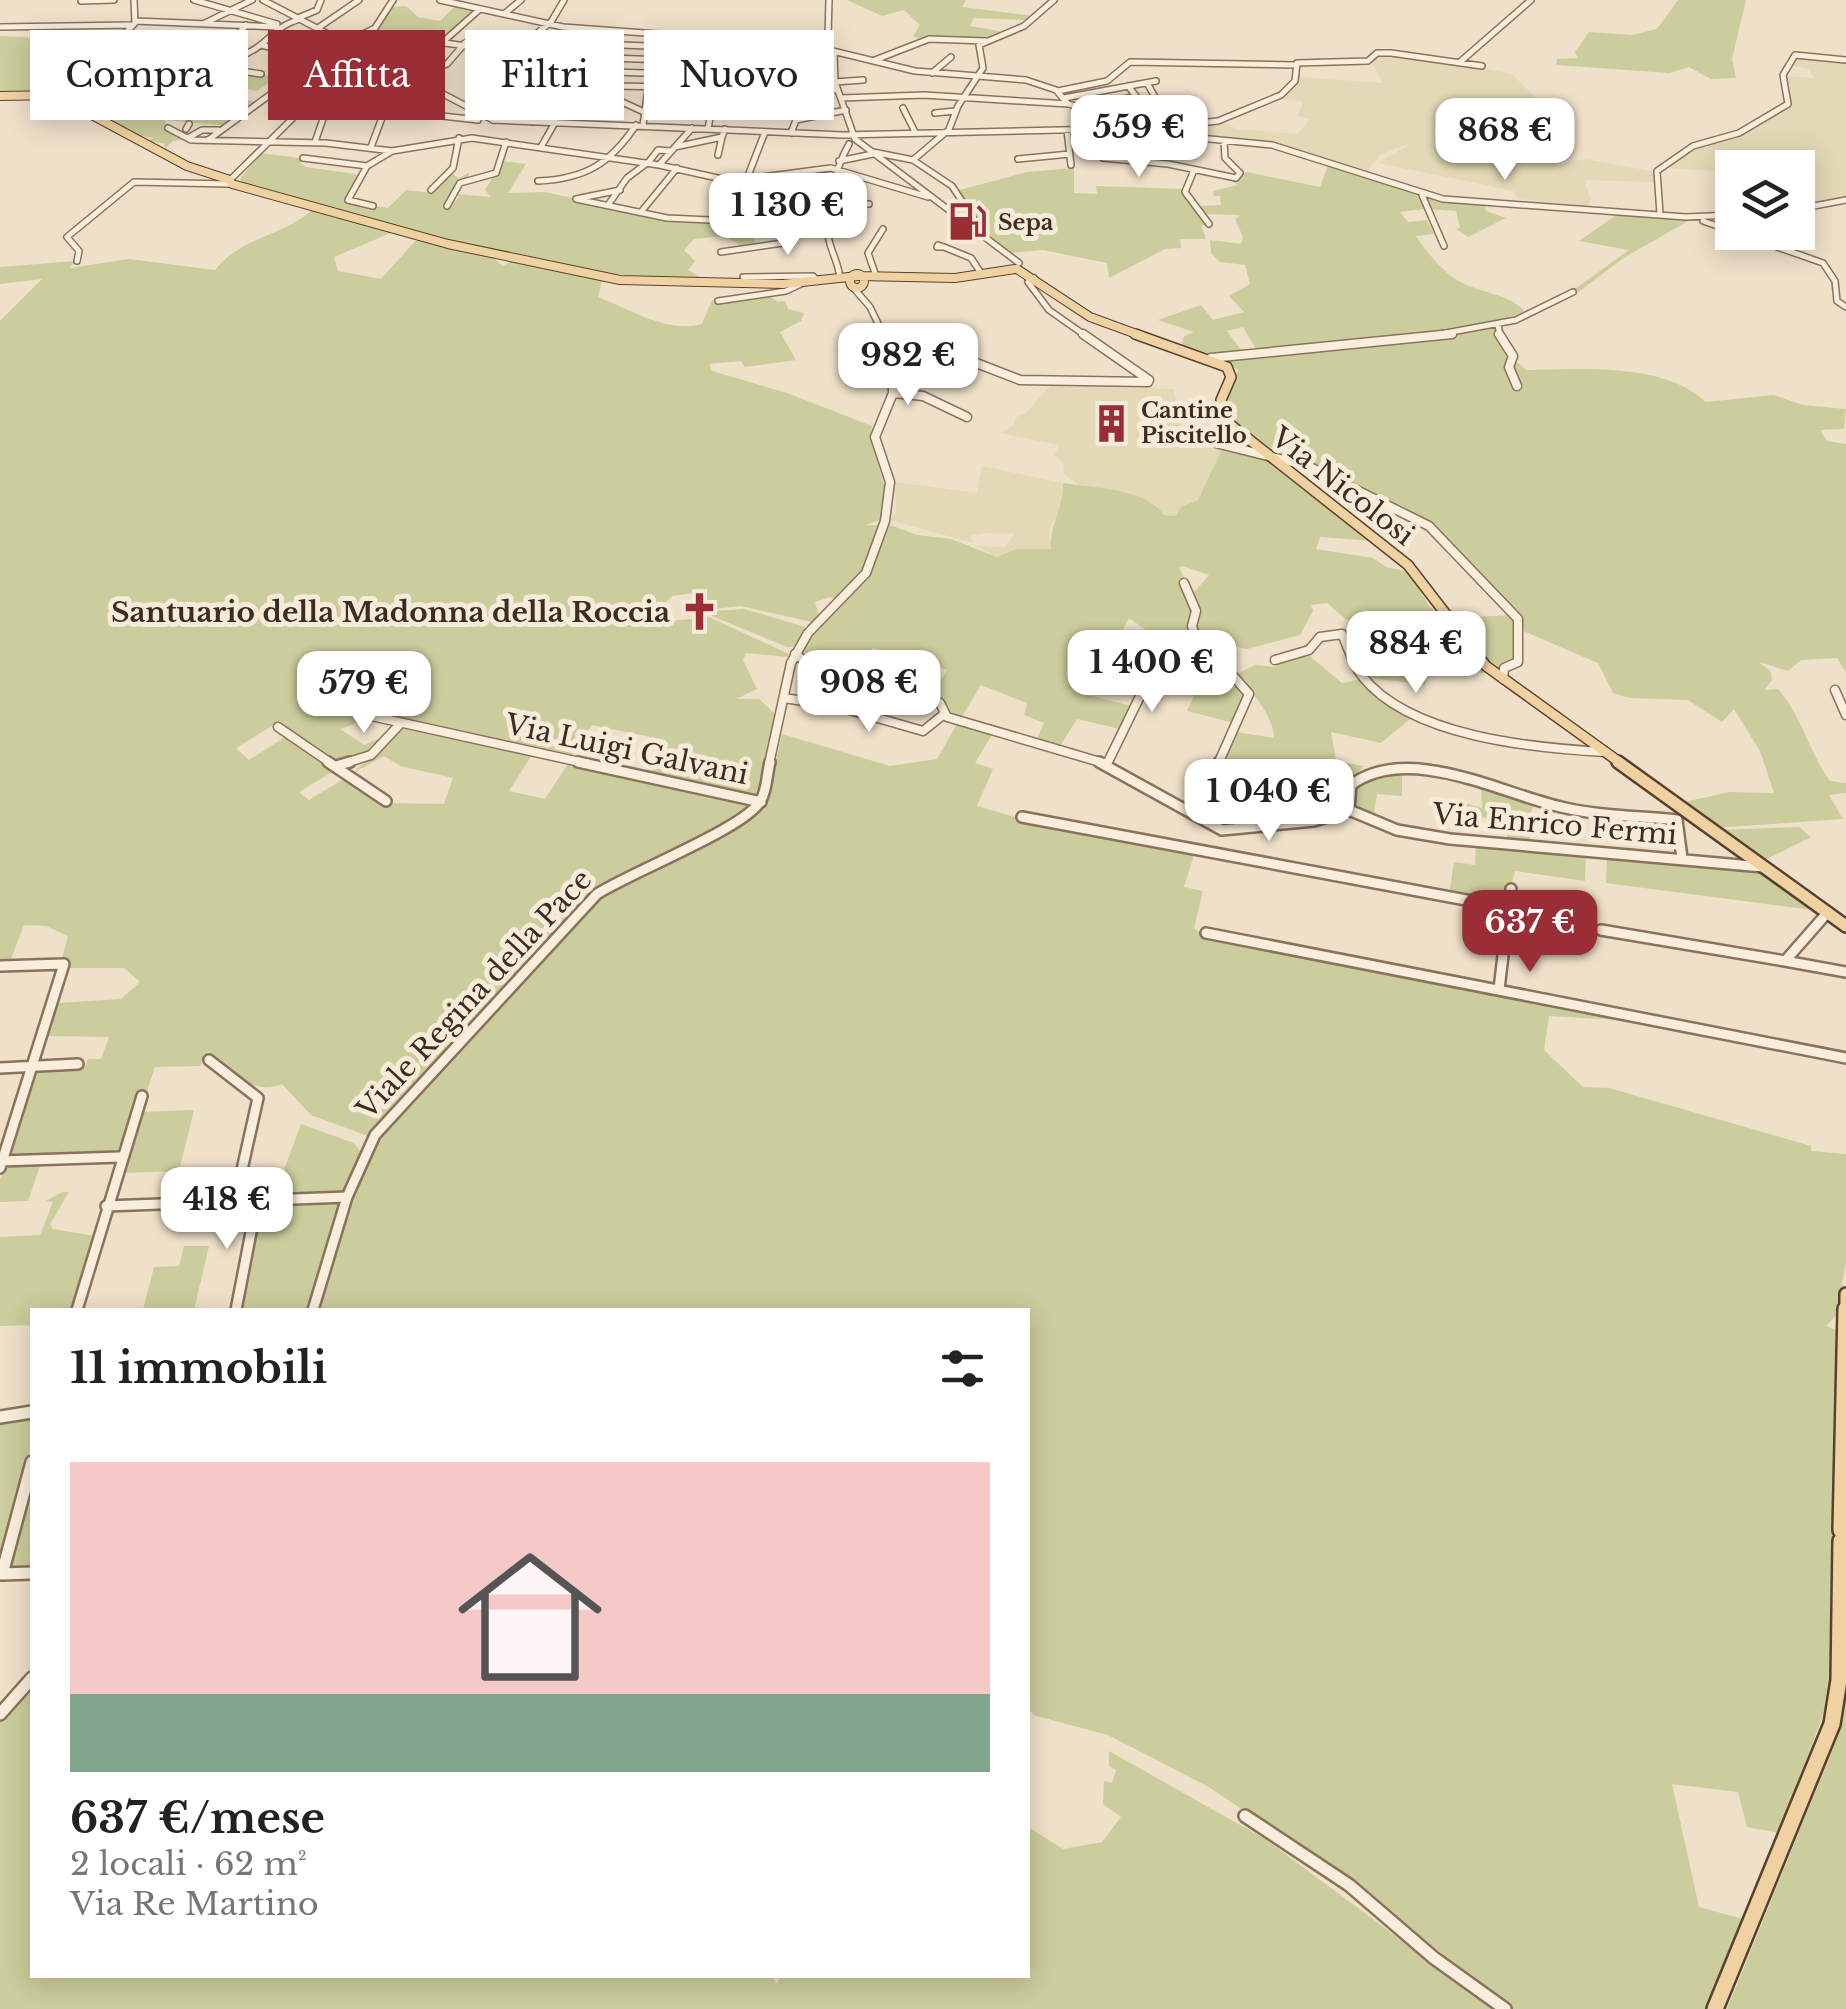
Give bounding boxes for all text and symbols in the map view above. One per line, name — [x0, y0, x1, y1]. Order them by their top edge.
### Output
chip: Compra — [30, 30, 248, 120]
chip: Affitta — [268, 30, 445, 120]
chip: Filtri — [465, 30, 624, 120]
chip: Nuovo — [644, 30, 834, 120]
pin: 559 € — [1069, 95, 1209, 180]
pin: 868 € — [1435, 98, 1575, 183]
text: 559 € — [1093, 107, 1185, 147]
text: 868 € — [1457, 110, 1553, 150]
map controls — [1715, 150, 1815, 250]
button: layers — [1715, 150, 1815, 250]
pin: 1 130 € — [696, 173, 880, 258]
text: 1 130 € — [731, 185, 845, 225]
fuel station icon: Sepa — [947, 201, 989, 243]
place label: Sepa — [998, 209, 1054, 236]
pin: 982 € — [838, 323, 978, 408]
text: 982 € — [860, 335, 956, 375]
place label: Cantine Piscitello — [1141, 397, 1247, 449]
building icon: Cantine Piscitello — [1090, 402, 1132, 444]
street label: Via Nicolosi — [1263, 419, 1421, 553]
church icon: Santuario della Madonna della Roccia — [679, 591, 721, 633]
place label: Santuario della Madonna della Roccia — [111, 595, 670, 630]
pin: 884 € — [1346, 611, 1486, 696]
text: 884 € — [1369, 623, 1463, 663]
pin: 1 400 € — [1060, 630, 1244, 715]
text: 1 400 € — [1090, 642, 1214, 682]
pin: 908 € — [799, 650, 939, 735]
pin: 579 € — [294, 651, 434, 736]
text: 908 € — [820, 662, 918, 702]
text: 579 € — [319, 663, 409, 703]
street label: Via Luigi Galvani — [501, 706, 752, 792]
pin: 1 040 € — [1177, 759, 1361, 844]
text: 1 040 € — [1207, 771, 1331, 811]
street label: Via Enrico Fermi — [1430, 796, 1679, 853]
street label: Viale Regina della Pace — [349, 862, 599, 1127]
pin: 637 € — [1460, 890, 1600, 975]
text: 637 € — [1484, 902, 1576, 942]
pin: 418 € — [157, 1167, 297, 1252]
text: 418 € — [183, 1179, 271, 1219]
icon: filters — [935, 1341, 990, 1396]
text: 11 immobili — [70, 1342, 327, 1394]
icon: home — [440, 1527, 620, 1707]
text: 637 €/mese — [70, 1792, 325, 1844]
text: 2 locali · 62 m² — [70, 1844, 307, 1884]
text: Via Re Martino — [70, 1884, 319, 1924]

